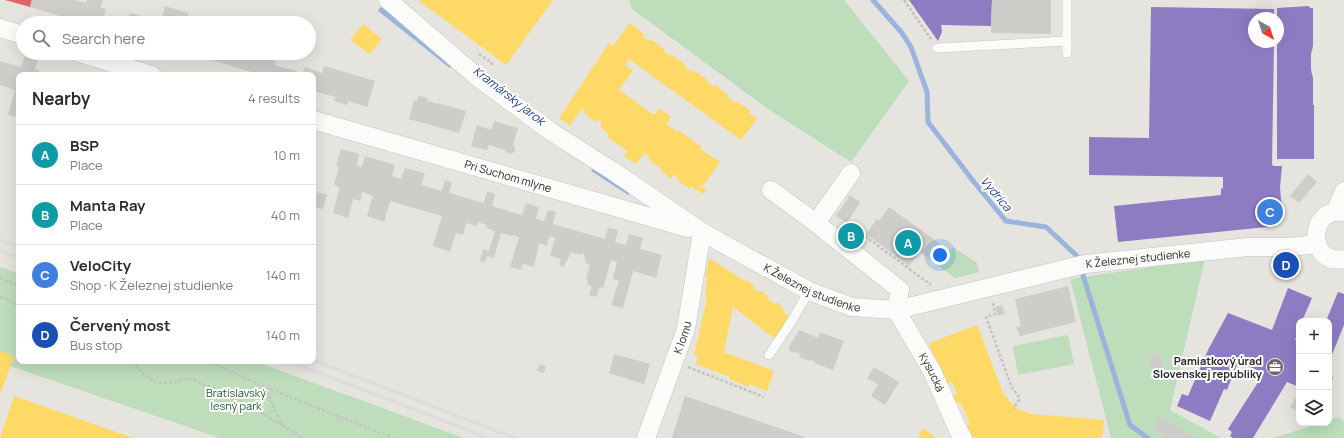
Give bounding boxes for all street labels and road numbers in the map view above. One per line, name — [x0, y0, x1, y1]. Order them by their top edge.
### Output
street label: Pri Suchom mlyne — [463, 156, 554, 196]
street label: K Železnej studienke — [1085, 245, 1191, 271]
street label: K Železnej studienke — [761, 260, 861, 315]
street label: K lomu — [670, 320, 694, 356]
street label: Kysucká — [916, 350, 948, 394]

